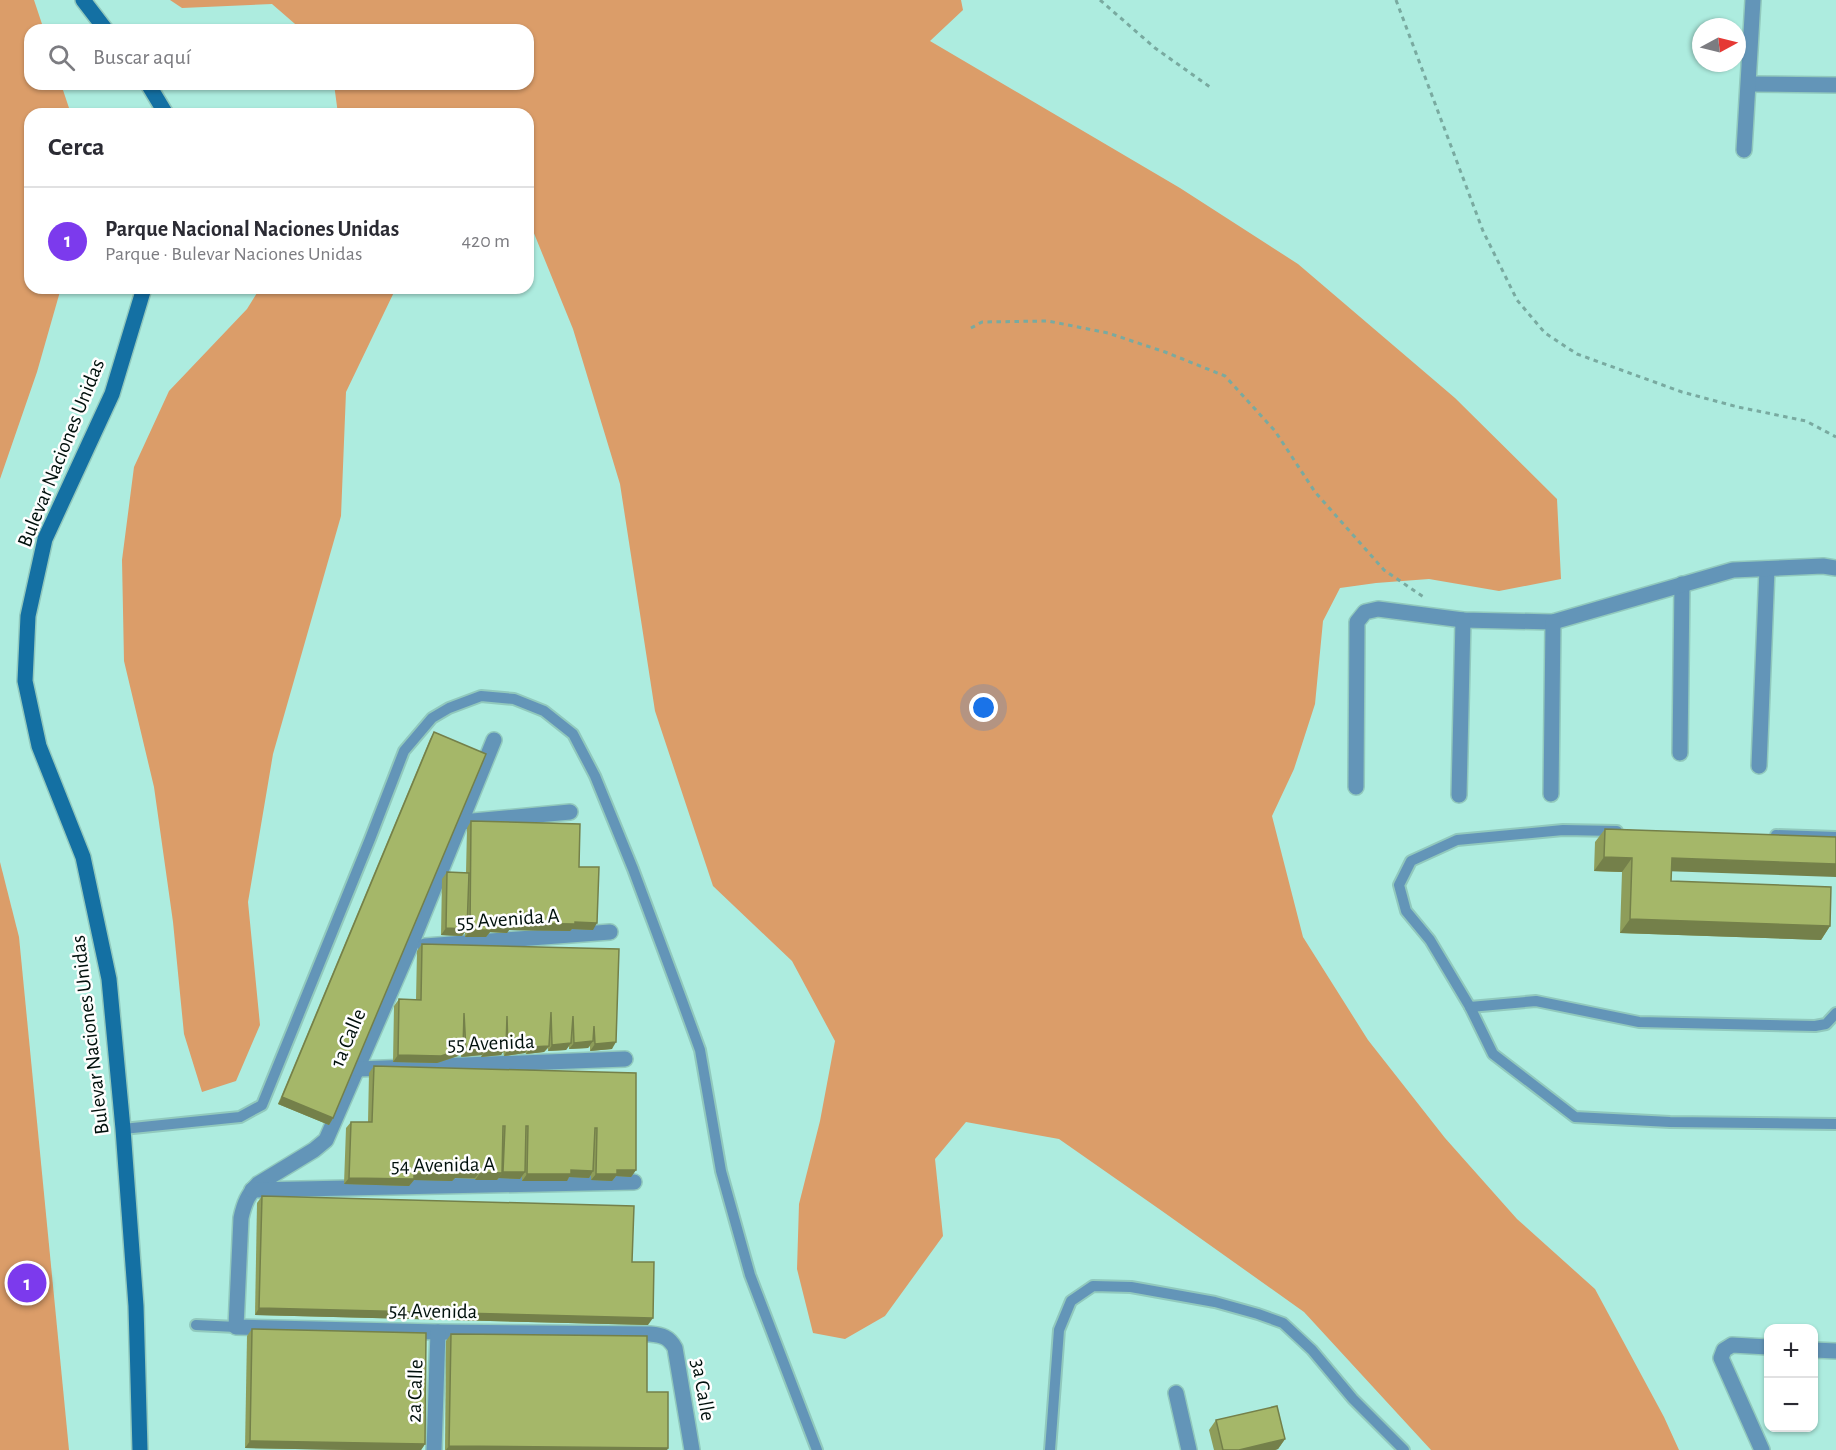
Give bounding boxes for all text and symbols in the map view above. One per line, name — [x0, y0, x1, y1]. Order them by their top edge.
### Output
north arrow — [1692, 18, 1746, 72]
search box — [24, 24, 534, 90]
icon: search — [45, 41, 78, 74]
text: Buscar aquí — [93, 46, 191, 68]
text: Cerca — [48, 134, 105, 160]
text: Parque Nacional Naciones Unidas — [105, 218, 399, 240]
text: 1 — [64, 231, 71, 251]
text: 420 m — [461, 231, 510, 251]
text: Parque · Bulevar Naciones Unidas — [105, 244, 362, 264]
street label: Bulevar Naciones Unidas — [14, 356, 108, 550]
your location — [969, 693, 998, 722]
street label: 55 Avenida A — [456, 905, 560, 933]
street label: Bulevar Naciones Unidas — [67, 934, 113, 1136]
street label: 1a Calle — [326, 1006, 370, 1070]
street label: 55 Avenida — [447, 1031, 535, 1055]
street label: 54 Avenida A — [391, 1154, 495, 1176]
pin: 1 — [8, 1260, 46, 1306]
street label: 54 Avenida — [388, 1300, 478, 1322]
map controls — [1764, 1324, 1818, 1432]
button: + — [1764, 1324, 1818, 1378]
street label: 3a Calle — [687, 1357, 719, 1423]
street label: 2a Calle — [403, 1359, 427, 1423]
button: − — [1764, 1378, 1818, 1432]

